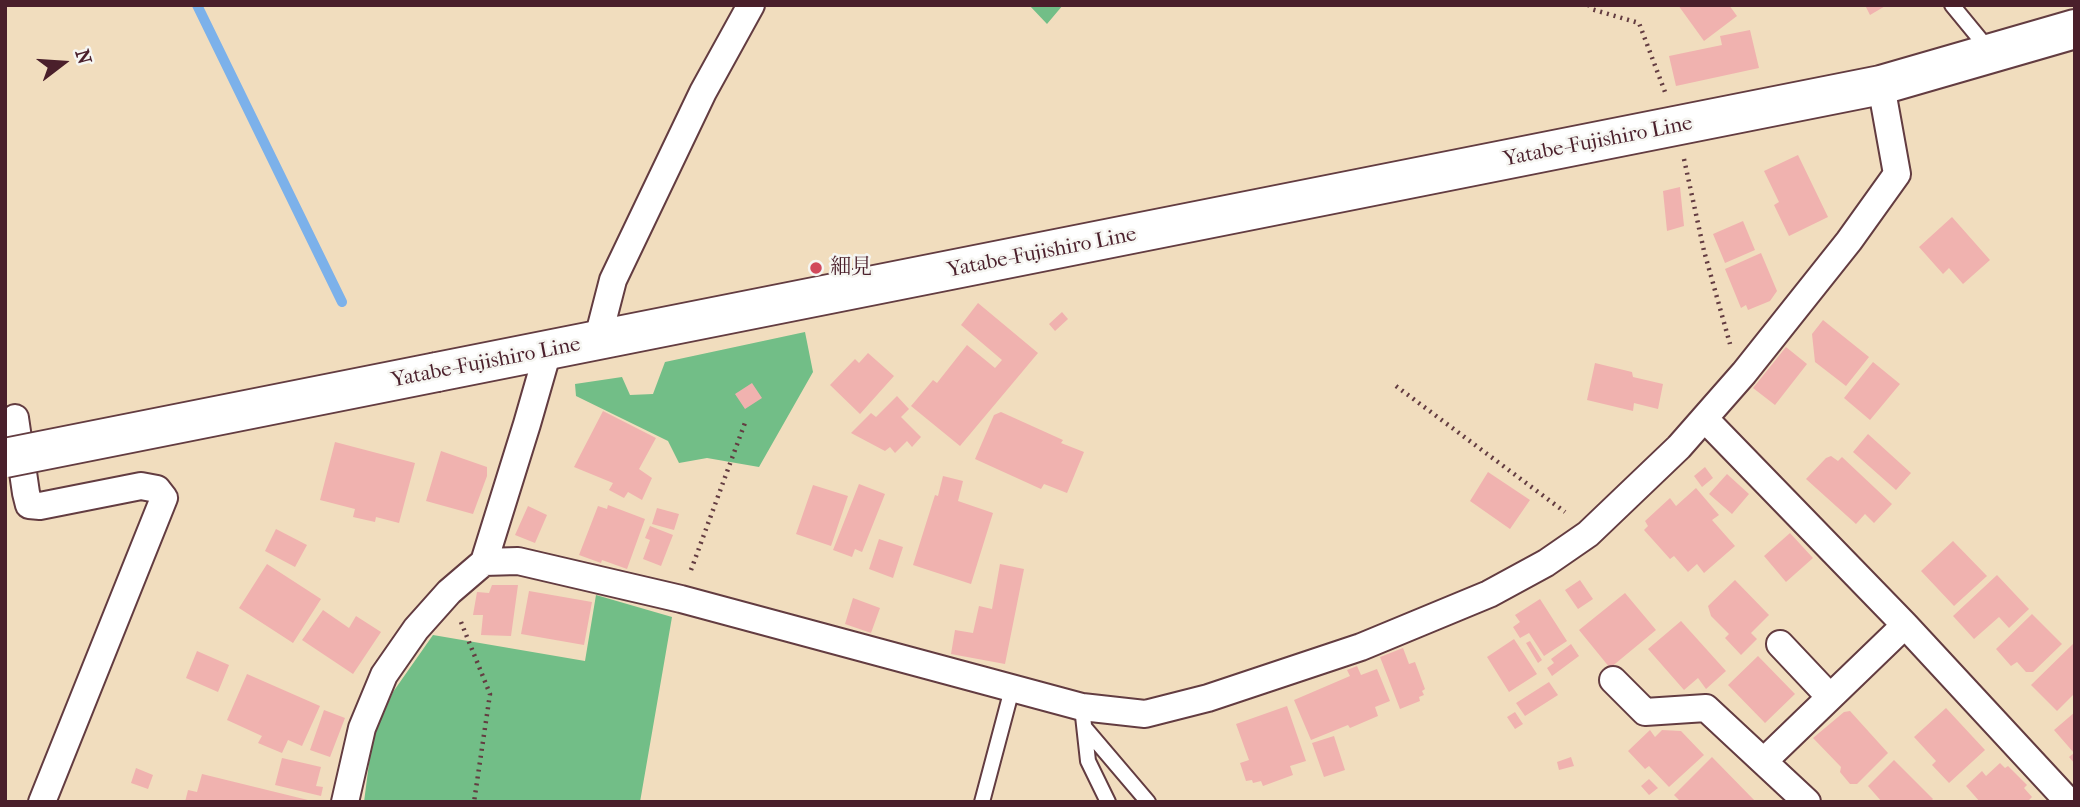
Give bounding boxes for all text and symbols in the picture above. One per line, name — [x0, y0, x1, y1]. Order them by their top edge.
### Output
north arrow — [28, 28, 98, 98]
text: N — [70, 47, 96, 67]
street label: Yatabe-Fujishiro Line — [1501, 111, 1695, 173]
street label: Yatabe-Fujishiro Line — [945, 222, 1139, 284]
place label: 細見 — [830, 255, 872, 281]
marker: 細見 — [808, 260, 824, 276]
street label: Yatabe-Fujishiro Line — [389, 332, 583, 394]

